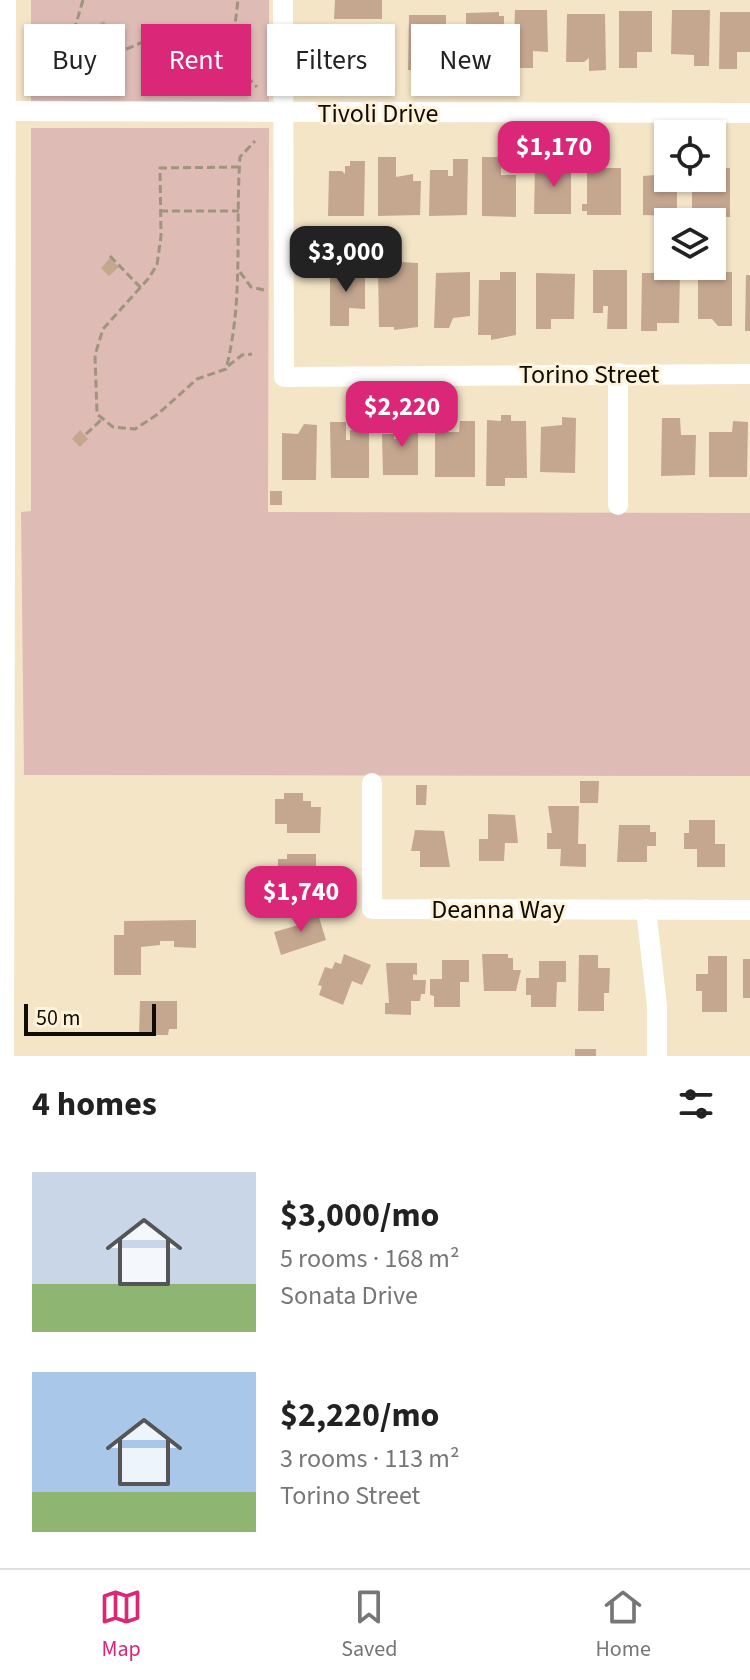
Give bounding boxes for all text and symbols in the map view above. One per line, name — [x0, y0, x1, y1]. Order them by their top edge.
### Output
chip: Buy — [24, 24, 125, 96]
chip: Rent — [141, 24, 251, 96]
chip: Filters — [267, 24, 395, 96]
chip: New — [411, 24, 520, 96]
street label: Tivoli Drive — [317, 95, 439, 132]
map controls — [654, 120, 726, 280]
button: locate — [654, 120, 726, 192]
pin: $1,170 — [489, 121, 619, 189]
text: $1,170 — [516, 128, 592, 165]
button: layers — [654, 208, 726, 280]
pin: $3,000 — [281, 226, 411, 294]
text: $3,000 — [308, 233, 384, 270]
street label: Torino Street — [519, 356, 659, 393]
pin: $2,220 — [337, 381, 467, 449]
text: $2,220 — [364, 388, 440, 425]
pin: $1,740 — [236, 866, 366, 934]
text: $1,740 — [263, 873, 339, 910]
street label: Deanna Way — [431, 891, 565, 928]
scale bar — [24, 1000, 156, 1036]
text: 50 m — [36, 1002, 81, 1034]
text: 4 homes — [32, 1080, 157, 1129]
icon: filters — [674, 1082, 718, 1126]
text: $3,000/mo — [280, 1191, 440, 1240]
icon: home — [96, 1204, 192, 1300]
text: 5 rooms · 168 m² — [280, 1240, 459, 1277]
text: Sonata Drive — [280, 1277, 418, 1314]
text: $2,220/mo — [280, 1391, 440, 1440]
icon: home — [96, 1404, 192, 1500]
text: 3 rooms · 113 m² — [280, 1440, 459, 1477]
text: Torino Street — [280, 1477, 420, 1514]
tab: Map — [99, 1585, 143, 1665]
tab: Saved — [341, 1585, 397, 1665]
tab: Home — [596, 1585, 651, 1665]

